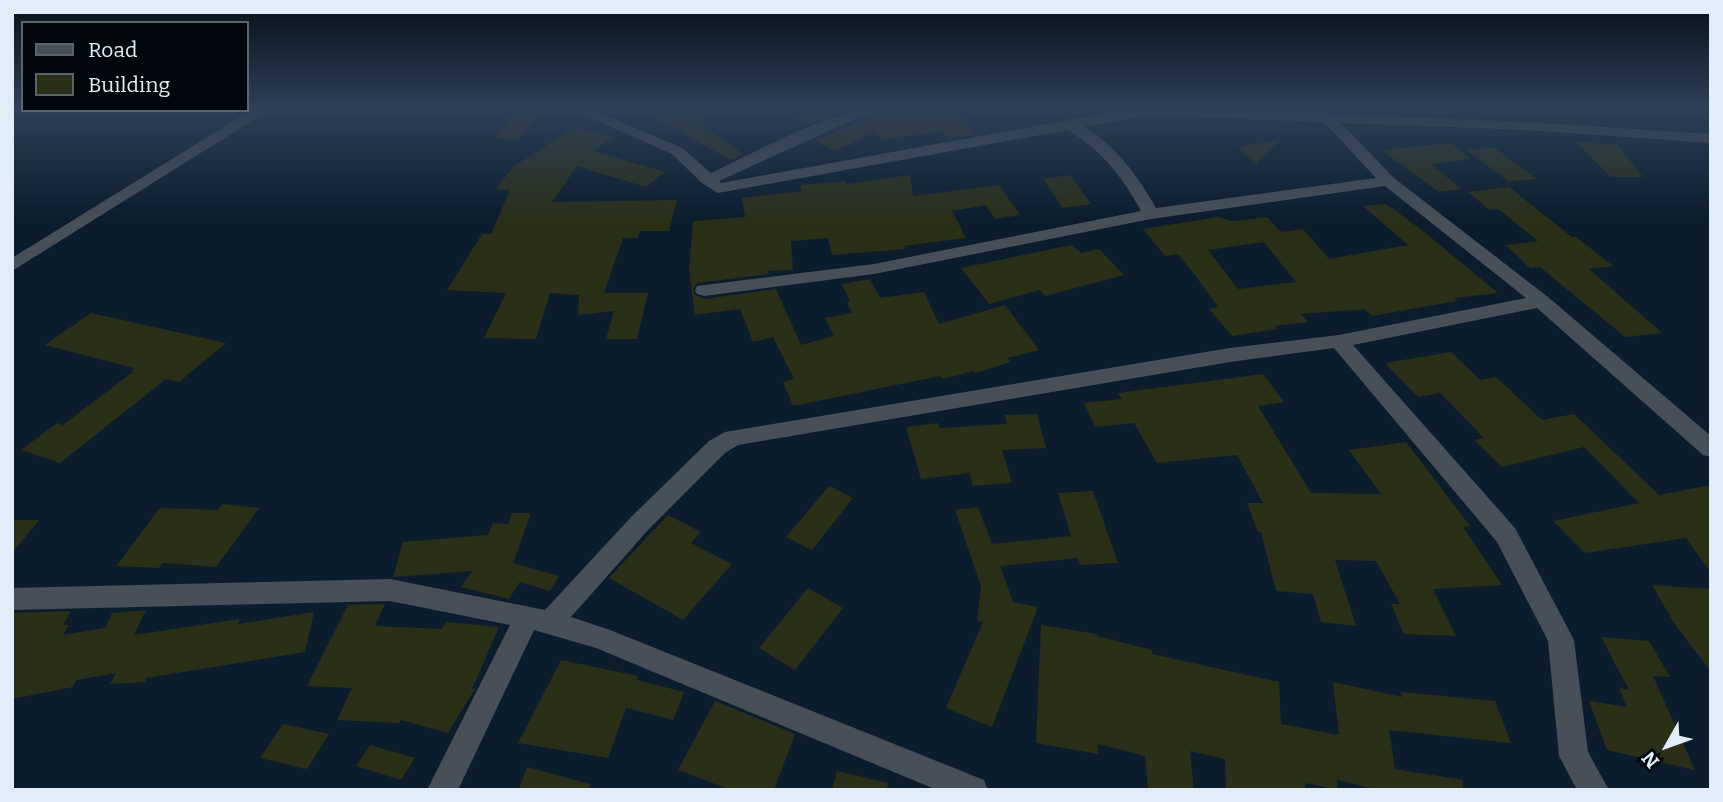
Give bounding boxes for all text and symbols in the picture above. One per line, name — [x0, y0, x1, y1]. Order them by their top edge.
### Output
legend — [21, 21, 248, 112]
text: Road — [88, 37, 137, 63]
text: Building — [88, 72, 170, 98]
north arrow — [1632, 711, 1702, 781]
text: N — [1637, 747, 1664, 773]

